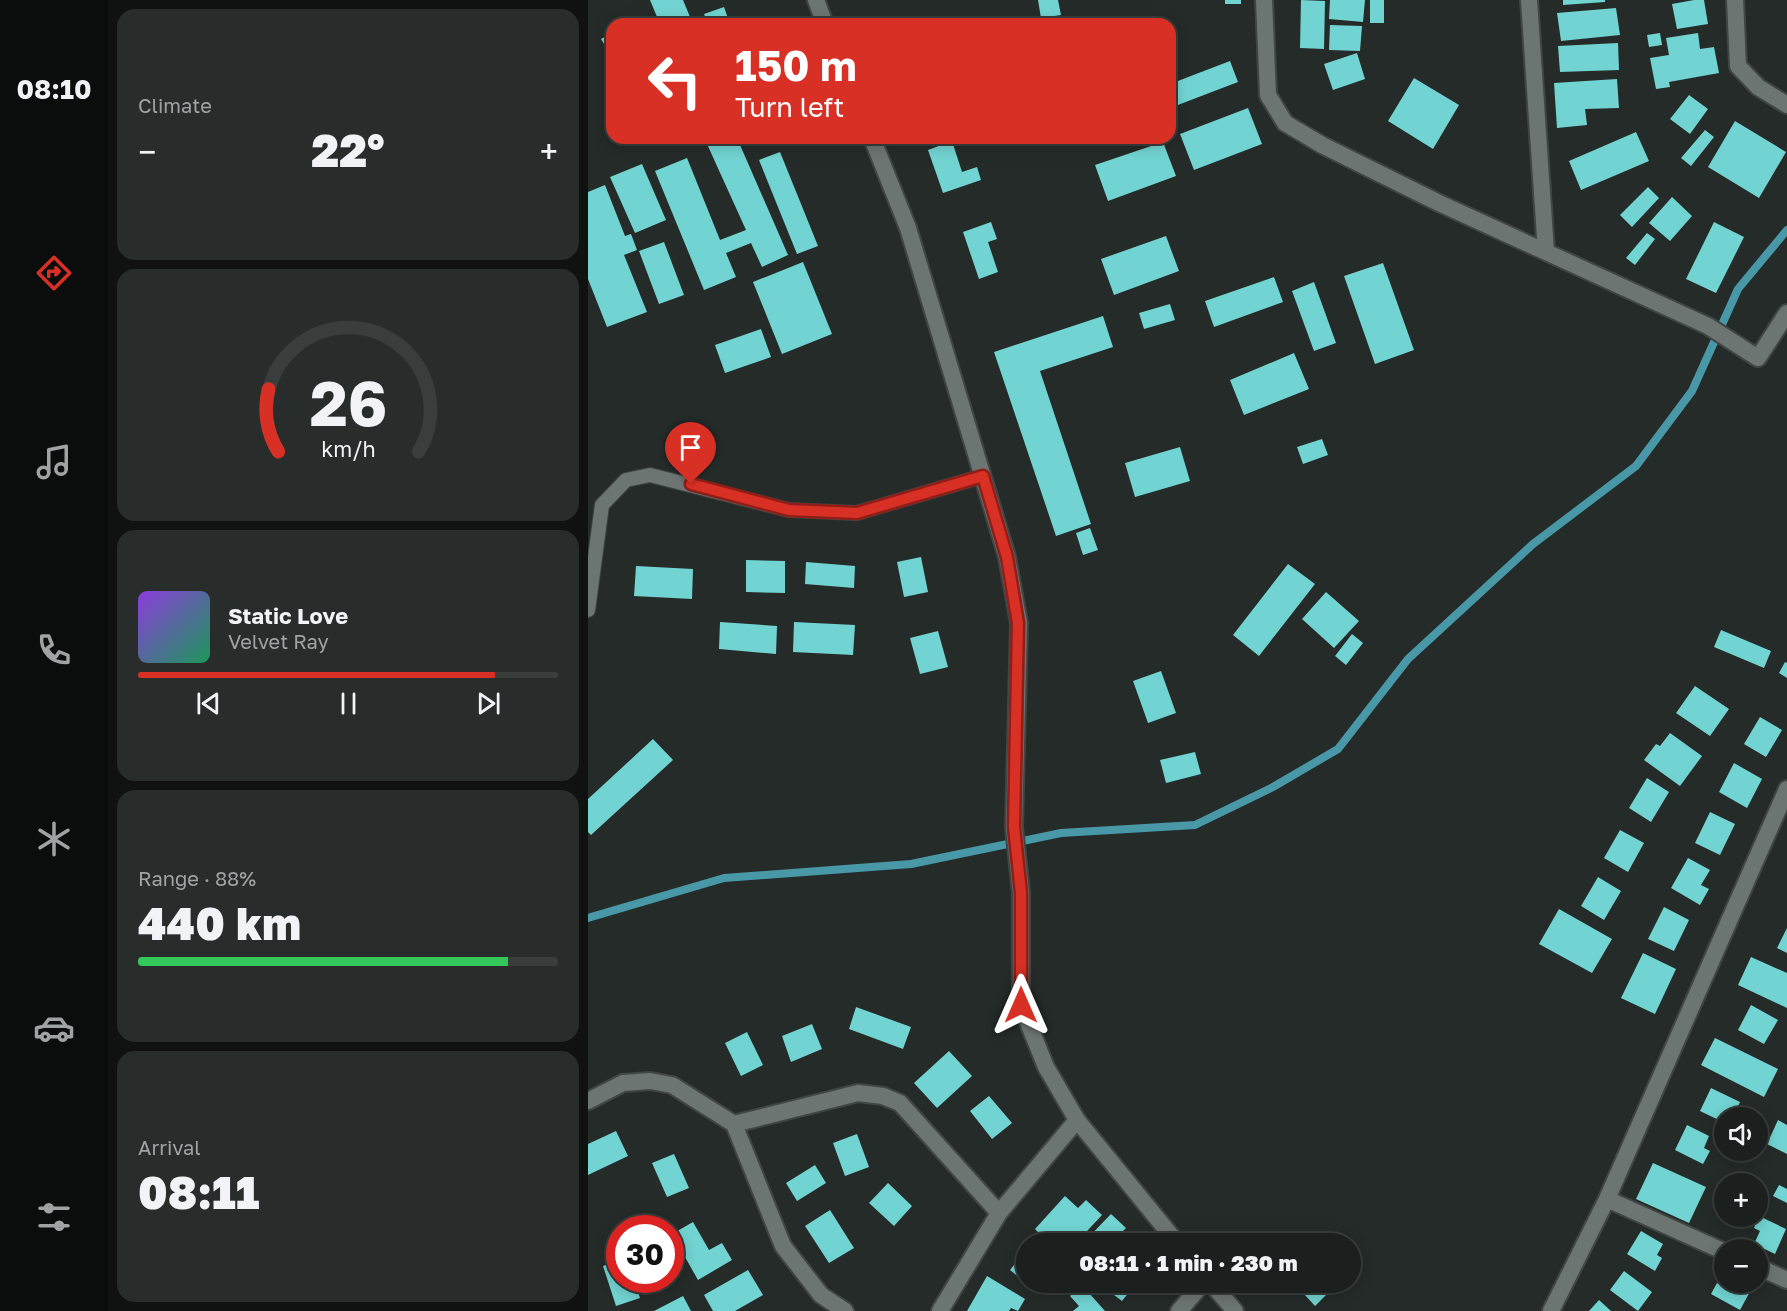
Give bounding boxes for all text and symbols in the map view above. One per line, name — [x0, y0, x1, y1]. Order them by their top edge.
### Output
text: 150 m — [735, 40, 857, 90]
icon: left — [636, 42, 714, 120]
text: 08:10 — [17, 73, 91, 105]
text: Turn left — [735, 91, 844, 123]
text: Climate — [138, 93, 212, 117]
text: 22° — [311, 123, 385, 177]
text: − — [138, 132, 156, 171]
text: + — [540, 132, 558, 171]
icon: directions — [33, 252, 75, 294]
text: 26 — [309, 365, 387, 440]
pin — [665, 422, 716, 484]
icon: arrive — [674, 431, 707, 464]
text: km/h — [321, 437, 375, 463]
icon: music — [33, 441, 75, 483]
text: Static Love — [228, 602, 348, 629]
icon: phone — [33, 629, 75, 671]
text: Velvet Ray — [228, 629, 329, 653]
icon: previous — [192, 687, 225, 720]
icon: pause — [332, 687, 365, 720]
icon: next — [472, 687, 505, 720]
icon: climate — [33, 818, 75, 860]
text: Range · 88% — [138, 866, 256, 890]
text: 440 km — [138, 896, 301, 950]
position arrow — [989, 973, 1053, 1037]
icon: car — [33, 1007, 75, 1049]
map controls — [1714, 1107, 1768, 1293]
button: sound — [1714, 1107, 1768, 1161]
text: Arrival — [138, 1135, 201, 1159]
text: 08:11 — [138, 1165, 260, 1219]
button: + — [1714, 1173, 1768, 1227]
icon: filters — [33, 1196, 75, 1238]
speed limit sign: 30 — [606, 1215, 684, 1293]
button: − — [1714, 1239, 1768, 1293]
text: 08:11 · 1 min · 230 m — [1079, 1249, 1298, 1276]

